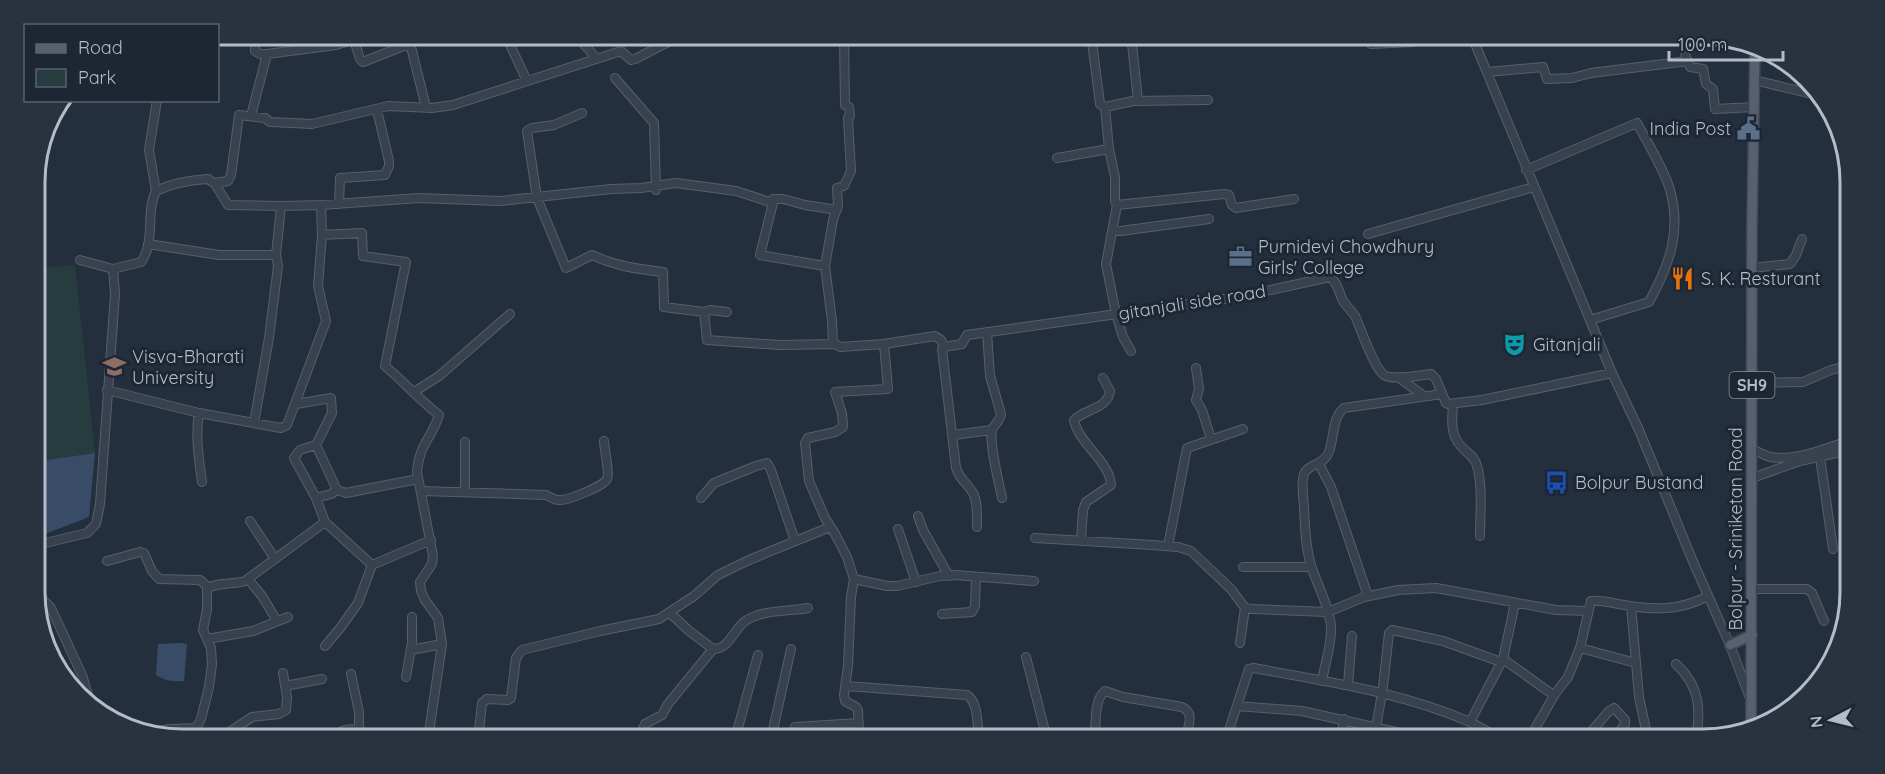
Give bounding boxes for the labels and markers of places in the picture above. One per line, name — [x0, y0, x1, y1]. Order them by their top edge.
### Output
public building icon: India Post — [1736, 115, 1762, 141]
place label: India Post — [1650, 117, 1731, 140]
place label: Purnidevi Chowdhury Girls' College — [1258, 235, 1434, 279]
office icon: Purnidevi Chowdhury Girls' College — [1227, 243, 1253, 269]
restaurant icon: S. K. Resturant — [1670, 265, 1696, 291]
place label: S. K. Resturant — [1701, 267, 1821, 290]
theatre icon: Gitanjali — [1502, 331, 1528, 357]
place label: Gitanjali — [1533, 333, 1601, 356]
place label: Visva-Bharati University — [132, 345, 244, 389]
school or university icon: Visva-Bharati University — [101, 353, 127, 379]
bus stop icon: Bolpur Bustand — [1544, 469, 1570, 495]
place label: Bolpur Bustand — [1575, 471, 1703, 494]

